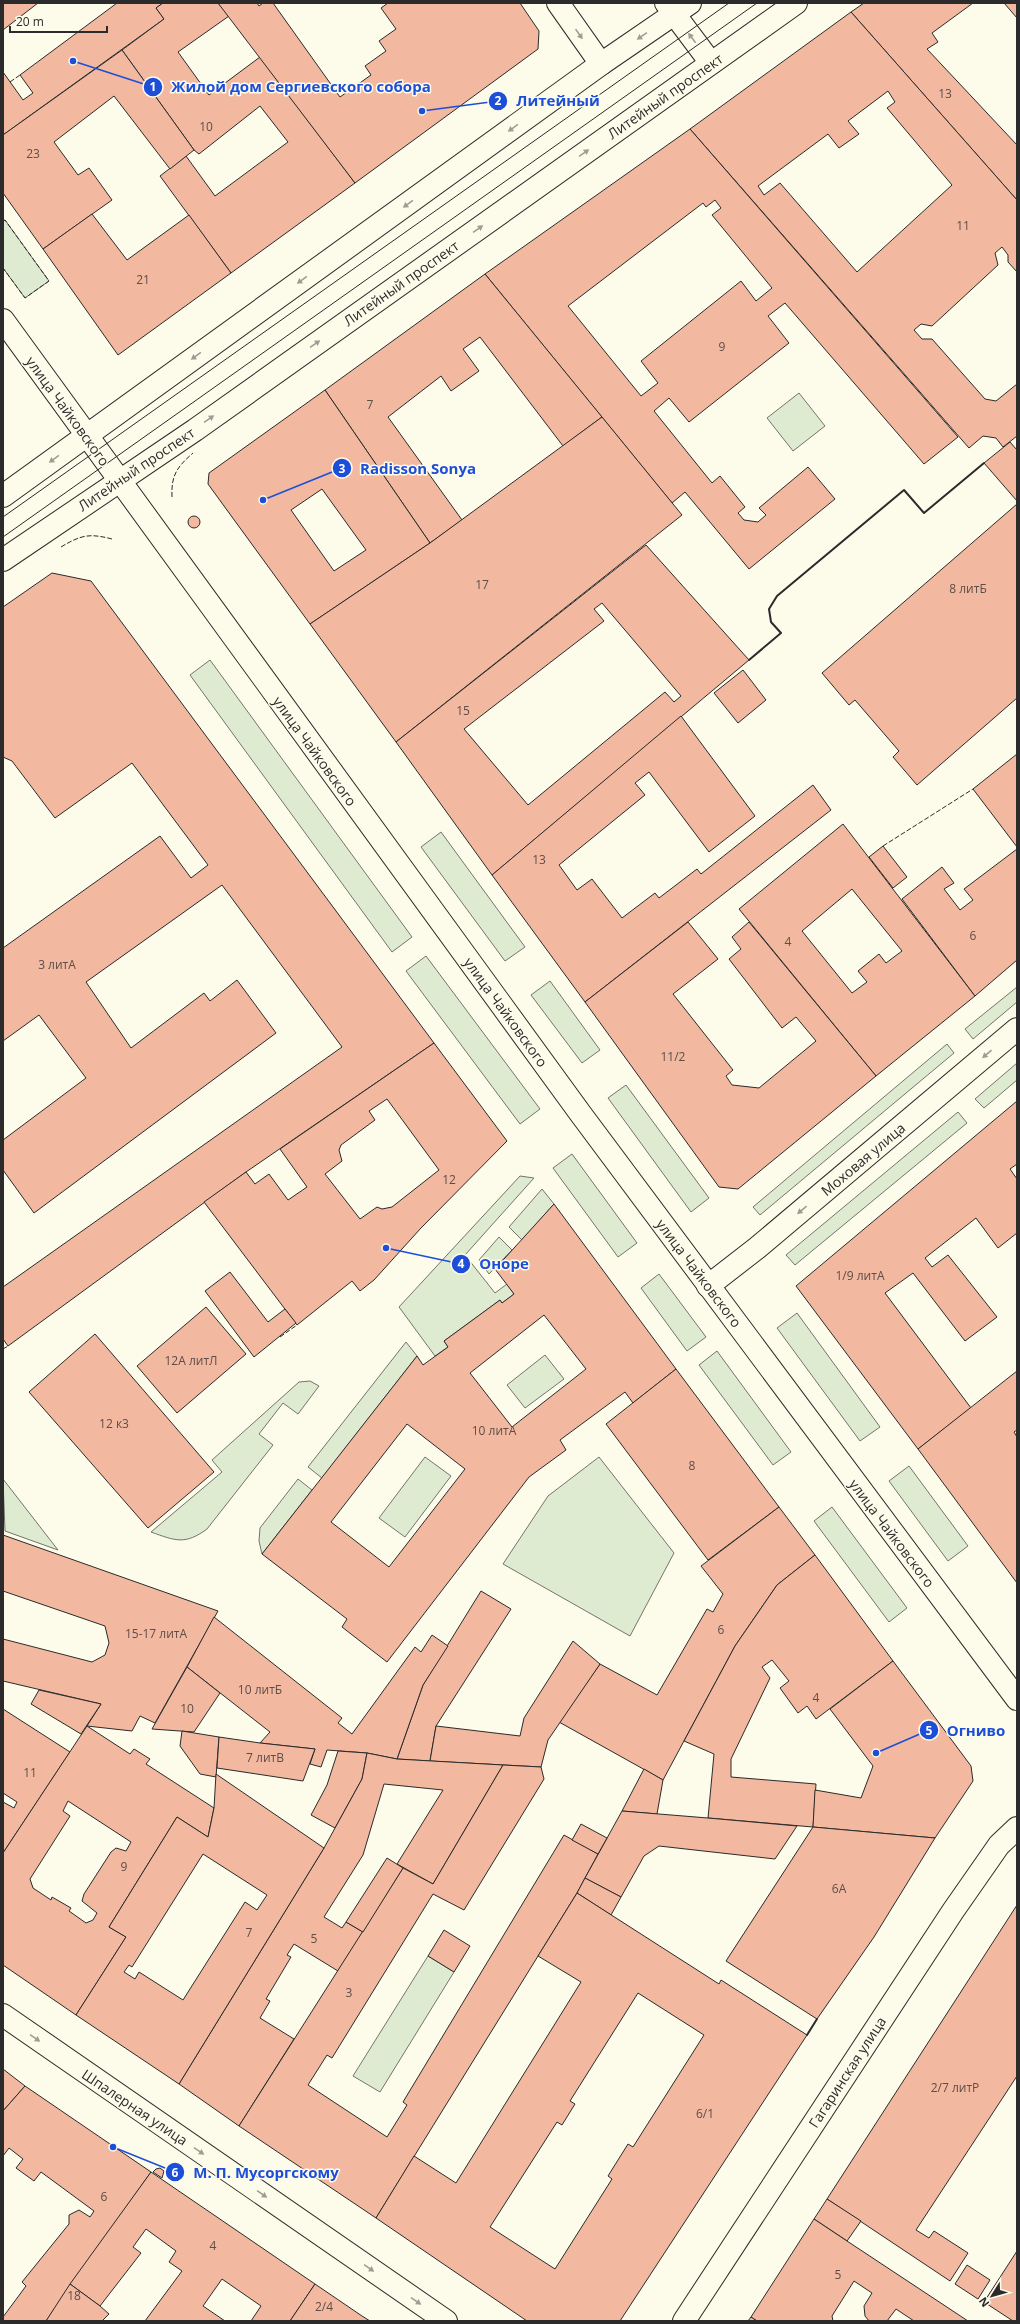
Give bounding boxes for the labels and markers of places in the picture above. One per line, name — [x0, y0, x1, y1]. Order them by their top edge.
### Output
callout: Жилой дом Сергиевского собора — [143, 73, 439, 100]
callout: Литейный — [488, 87, 607, 114]
callout: Radisson Sonya — [332, 455, 484, 482]
callout: Оноре — [451, 1250, 536, 1277]
callout: Огниво — [919, 1717, 1014, 1744]
callout: М. П. Мусоргскому — [165, 2159, 346, 2186]

